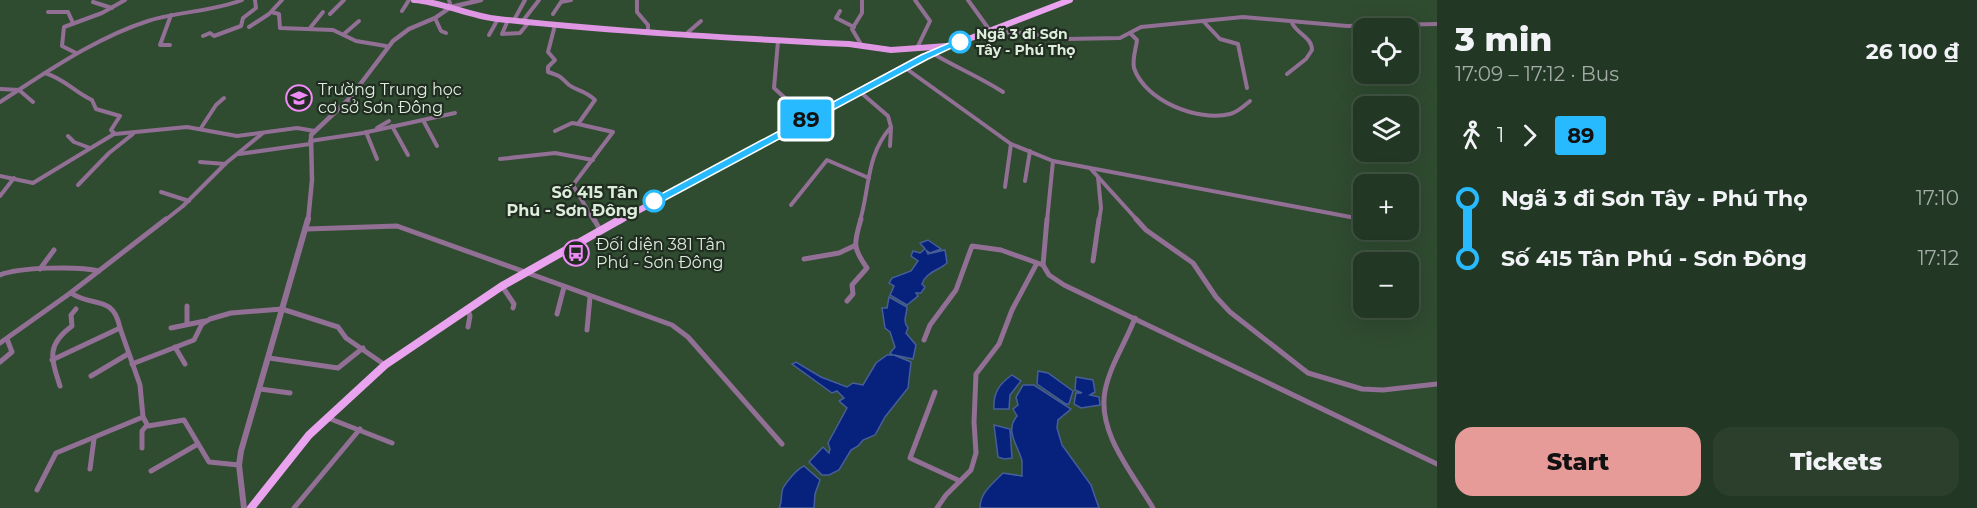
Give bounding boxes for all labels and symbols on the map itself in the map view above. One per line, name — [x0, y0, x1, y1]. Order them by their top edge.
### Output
place label: Ngã 3 đi Sơn Tây - Phú Thọ — [976, 25, 1076, 59]
marker: Ngã 3 đi Sơn Tây - Phú Thọ — [949, 31, 971, 53]
place label: Trường Trung học cơ sở Sơn Đông — [318, 80, 462, 117]
school or university icon: Trường Trung học cơ sở Sơn Đông — [284, 83, 314, 113]
line badge: 89 — [779, 100, 833, 138]
place label: Số 415 Tân Phú - Sơn Đông — [507, 183, 638, 220]
marker: Số 415 Tân Phú - Sơn Đông — [643, 190, 665, 212]
place label: Đối diện 381 Tân Phú - Sơn Đông — [596, 235, 726, 272]
bus stop icon: Đối diện 381 Tân Phú - Sơn Đông — [561, 238, 591, 268]

